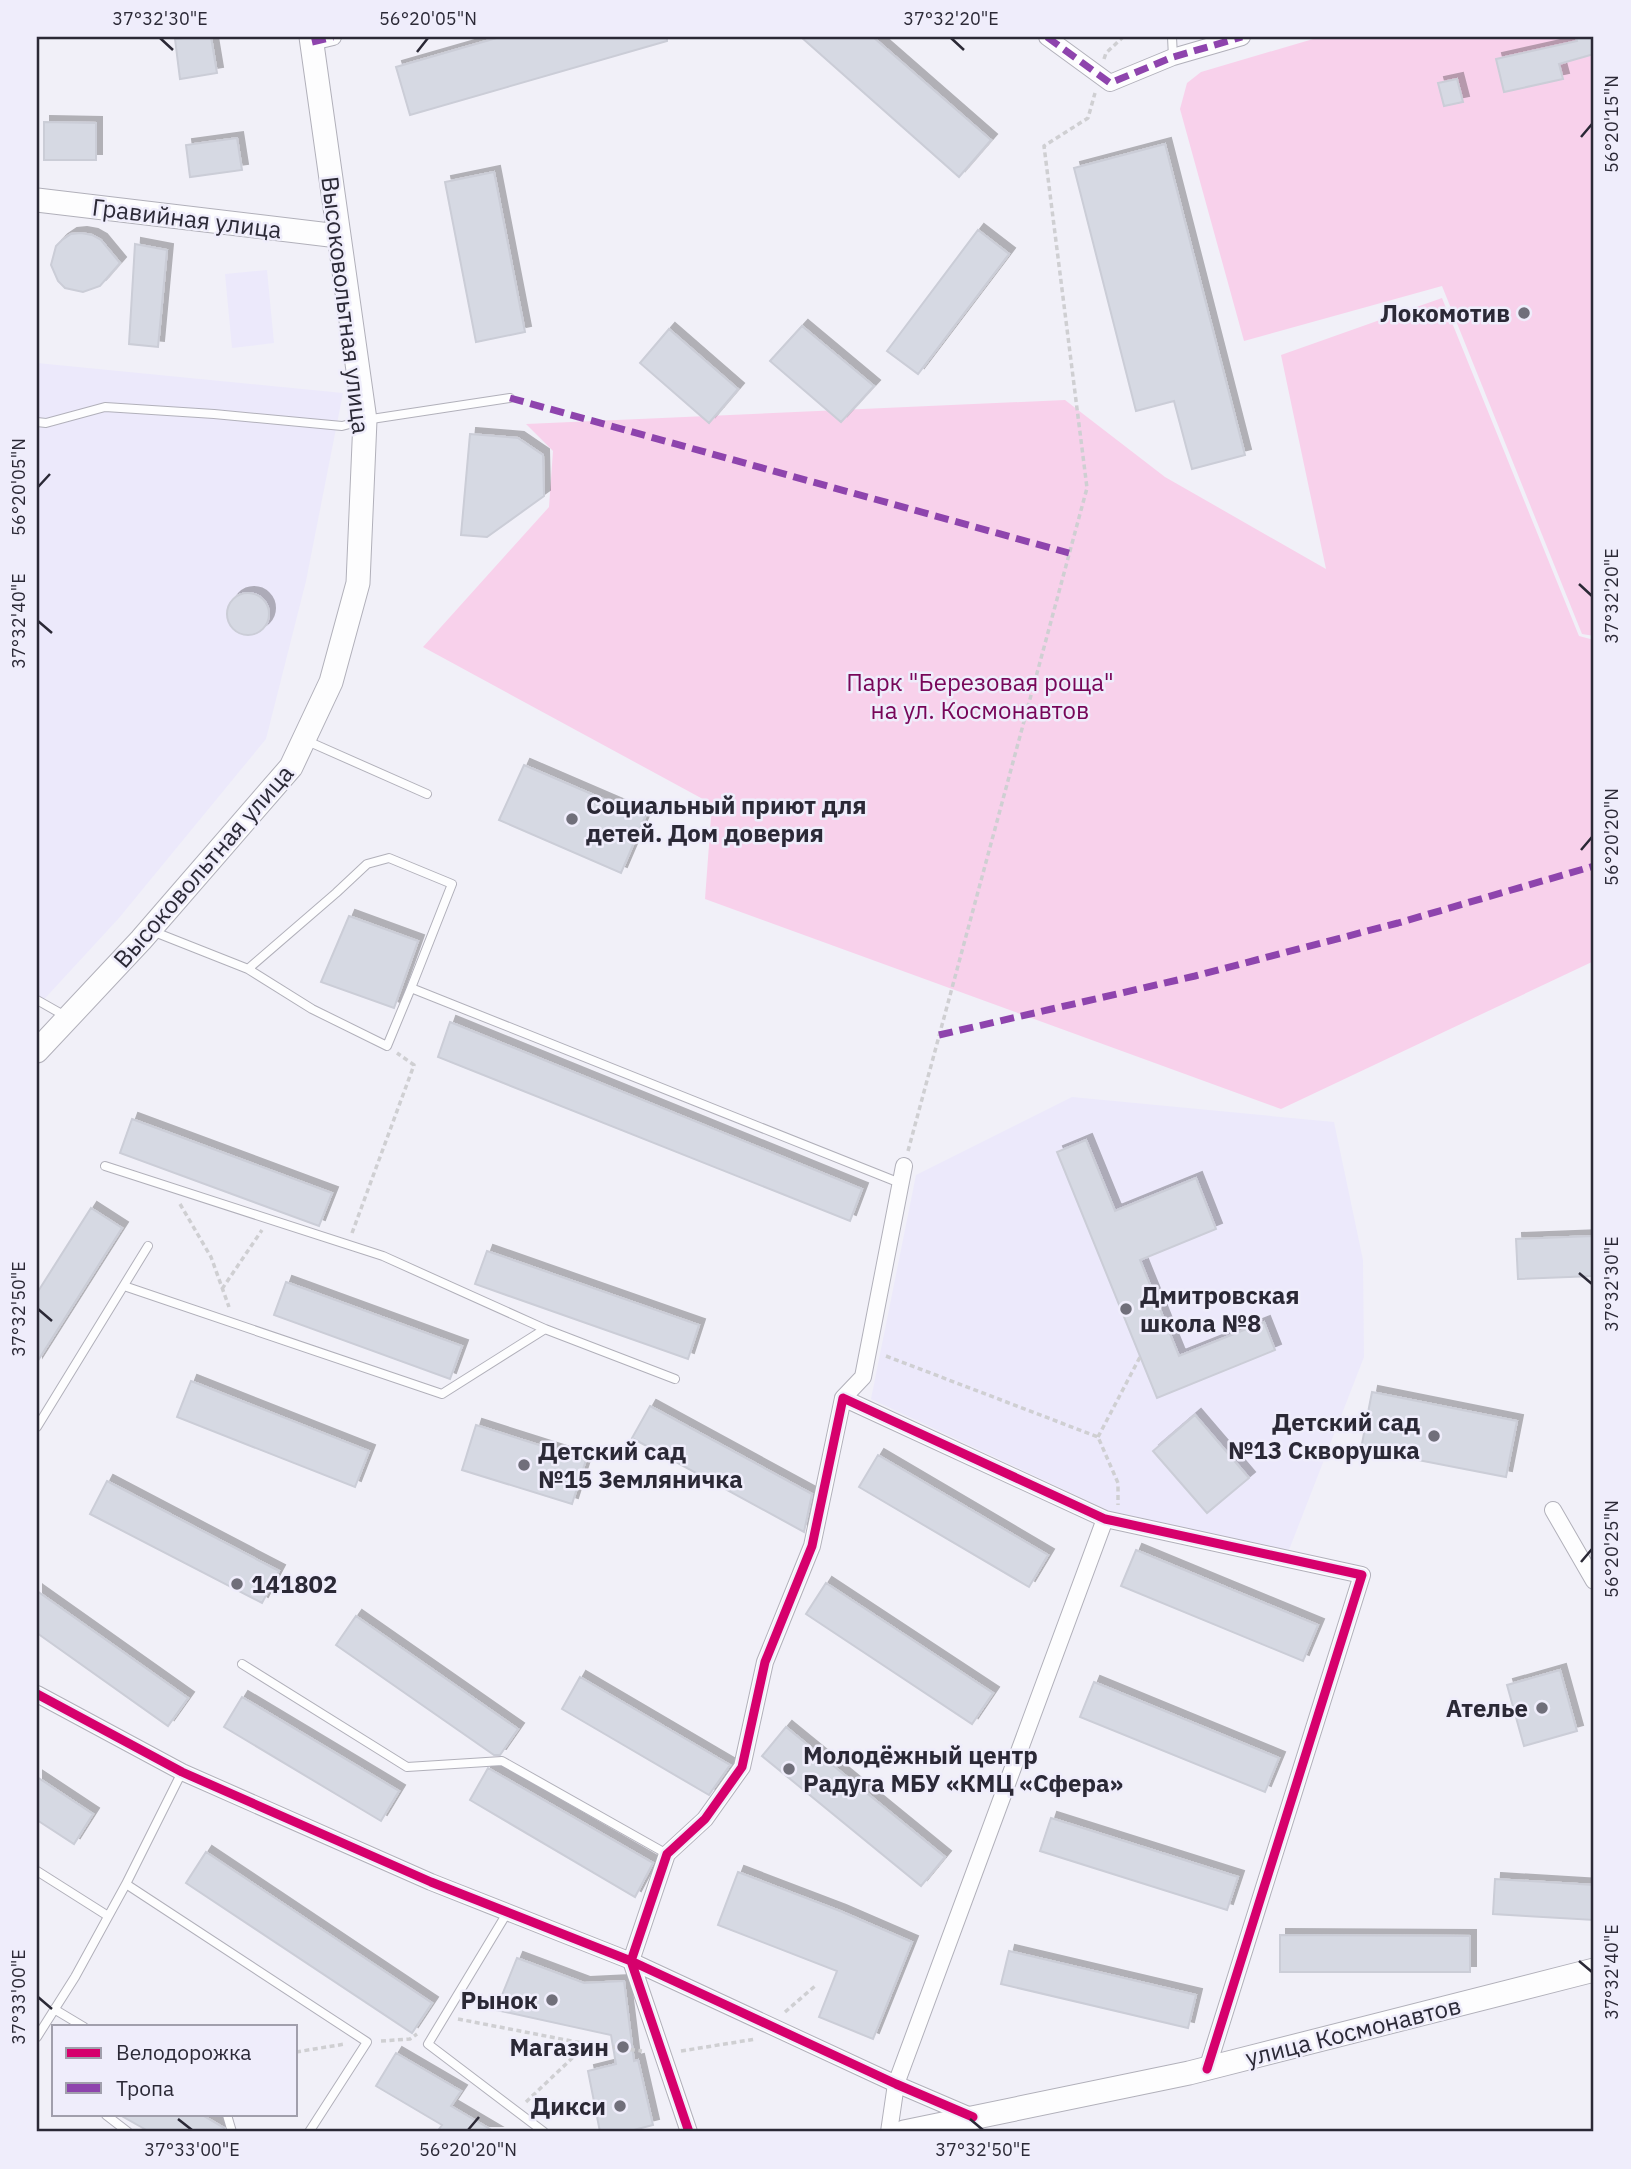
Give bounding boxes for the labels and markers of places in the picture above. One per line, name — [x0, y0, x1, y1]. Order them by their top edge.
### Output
place label: Локомотив — [1380, 297, 1510, 329]
marker: Локомотив — [1516, 305, 1532, 321]
place label: Социальный приют для детей. Дом доверия — [586, 789, 867, 849]
marker: Социальный приют для детей. Дом доверия — [564, 811, 580, 827]
place label: Дмитровская школа №8 — [1140, 1279, 1299, 1339]
marker: Дмитровская школа №8 — [1118, 1301, 1134, 1317]
place label: Детский сад №13 Скворушка — [1228, 1406, 1420, 1466]
marker: Детский сад №13 Скворушка — [1426, 1428, 1442, 1444]
place label: Детский сад №15 Земляничка — [538, 1435, 743, 1495]
marker: Детский сад №15 Земляничка — [516, 1457, 532, 1473]
place label: 141802 — [251, 1568, 337, 1600]
marker: 141802 — [229, 1576, 245, 1592]
place label: Ателье — [1446, 1692, 1528, 1724]
marker: Ателье — [1534, 1700, 1550, 1716]
place label: Молодёжный центр Радуга МБУ «КМЦ «Сфера» — [803, 1739, 1123, 1799]
marker: Молодёжный центр Радуга МБУ «КМЦ «Сфера» — [781, 1761, 797, 1777]
place label: Рынок — [460, 1984, 538, 2016]
marker: Рынок — [544, 1992, 560, 2008]
place label: Магазин — [509, 2031, 609, 2063]
marker: Магазин — [615, 2039, 631, 2055]
place label: Дикси — [531, 2090, 606, 2122]
marker: Дикси — [612, 2098, 628, 2114]

